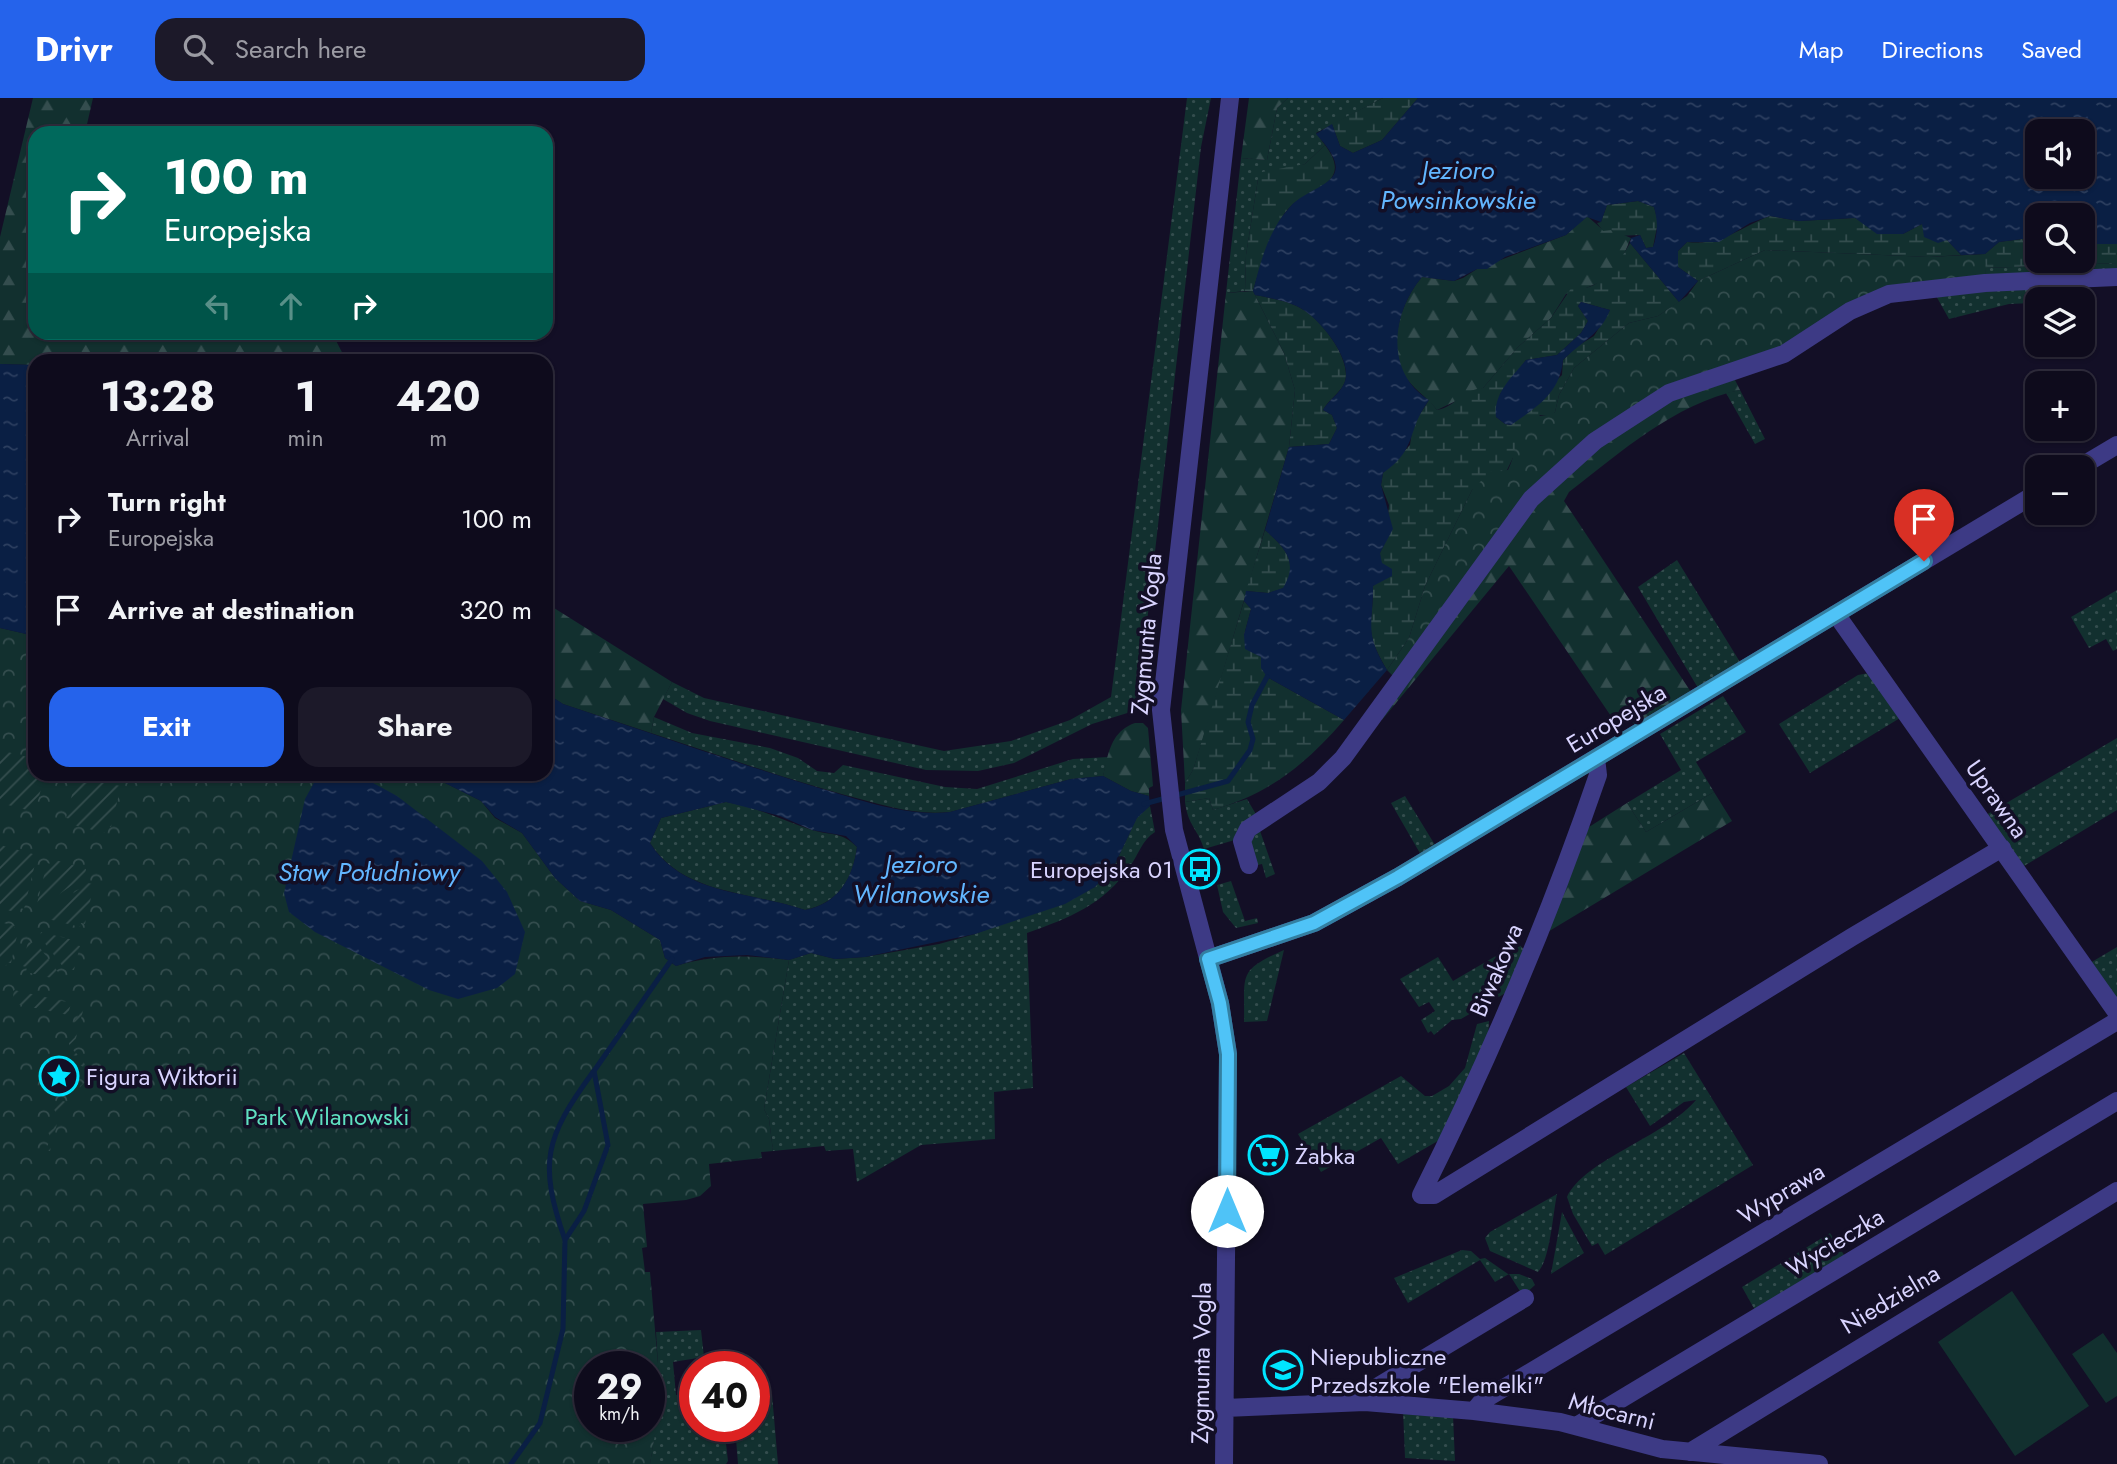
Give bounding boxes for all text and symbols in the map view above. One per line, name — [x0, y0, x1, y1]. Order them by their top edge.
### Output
search box — [155, 18, 645, 81]
text: Drivr — [35, 26, 113, 73]
icon: search — [179, 30, 217, 68]
text: Search here — [235, 30, 366, 68]
text: Map — [1799, 32, 1844, 67]
text: Directions — [1882, 32, 1983, 67]
text: Saved — [2021, 32, 2082, 67]
map controls — [2025, 119, 2095, 525]
button: sound — [2025, 119, 2095, 189]
text: 100 m — [164, 142, 309, 212]
water label: Jezioro Powsinkowskie — [1380, 151, 1536, 219]
icon: right — [49, 154, 140, 245]
button: search — [2025, 203, 2095, 273]
text: Europejska — [164, 207, 311, 253]
icon: left — [199, 287, 237, 325]
icon: ahead — [272, 287, 310, 325]
icon: right — [345, 287, 383, 325]
button: layers — [2025, 287, 2095, 357]
text: 13:28 — [100, 366, 215, 427]
text: 1 — [295, 366, 316, 427]
text: 420 — [396, 366, 481, 427]
button: + — [2025, 371, 2095, 441]
text: Arrival — [126, 421, 190, 455]
text: min — [288, 421, 324, 455]
text: m — [429, 421, 447, 455]
button: − — [2025, 455, 2095, 525]
text: Turn right — [108, 483, 226, 521]
pin — [1894, 489, 1954, 561]
icon: right — [49, 500, 87, 538]
text: 100 m — [461, 500, 532, 538]
icon: arrive — [1905, 500, 1943, 538]
text: Europejska — [108, 521, 214, 555]
street label: Zygmunta Vogla — [1122, 552, 1170, 716]
icon: arrive — [49, 591, 87, 629]
text: Arrive at destination — [108, 591, 355, 629]
text: 320 m — [459, 591, 532, 629]
street label: Europejska — [1560, 675, 1672, 761]
button: Exit — [49, 687, 284, 767]
button: Share — [298, 687, 532, 767]
street label: Uprawna — [1957, 753, 2037, 845]
water label: Jezioro Wilanowskie — [853, 845, 989, 913]
bus stop icon: Europejska 01 — [1179, 848, 1221, 890]
place label: Europejska 01 — [1030, 852, 1173, 887]
water label: Staw Południowy — [278, 853, 462, 891]
street label: Biwakowa — [1461, 918, 1531, 1022]
place icon: Figura Wiktorii — [38, 1055, 80, 1097]
place label: Figura Wiktorii — [86, 1059, 238, 1094]
park label: Park Wilanowski — [244, 1099, 410, 1134]
supermarket icon: Żabka — [1247, 1134, 1289, 1176]
place label: Żabka — [1295, 1138, 1355, 1173]
street label: Wyprawa — [1731, 1153, 1831, 1233]
position arrow — [1190, 1174, 1264, 1248]
street label: Wycieczka — [1779, 1199, 1891, 1285]
street label: Niedzielna — [1834, 1256, 1946, 1342]
street label: Zygmunta Vogla — [1182, 1282, 1220, 1444]
place label: Niepubliczne Przedszkole "Elemelki" — [1310, 1339, 1544, 1402]
school or university icon: Niepubliczne Przedszkole "Elemelki" — [1262, 1349, 1304, 1391]
speed limit sign: 40 — [679, 1351, 770, 1442]
text: 29 — [596, 1362, 643, 1412]
street label: Młocarni — [1565, 1383, 1659, 1439]
text: km/h — [599, 1401, 640, 1427]

